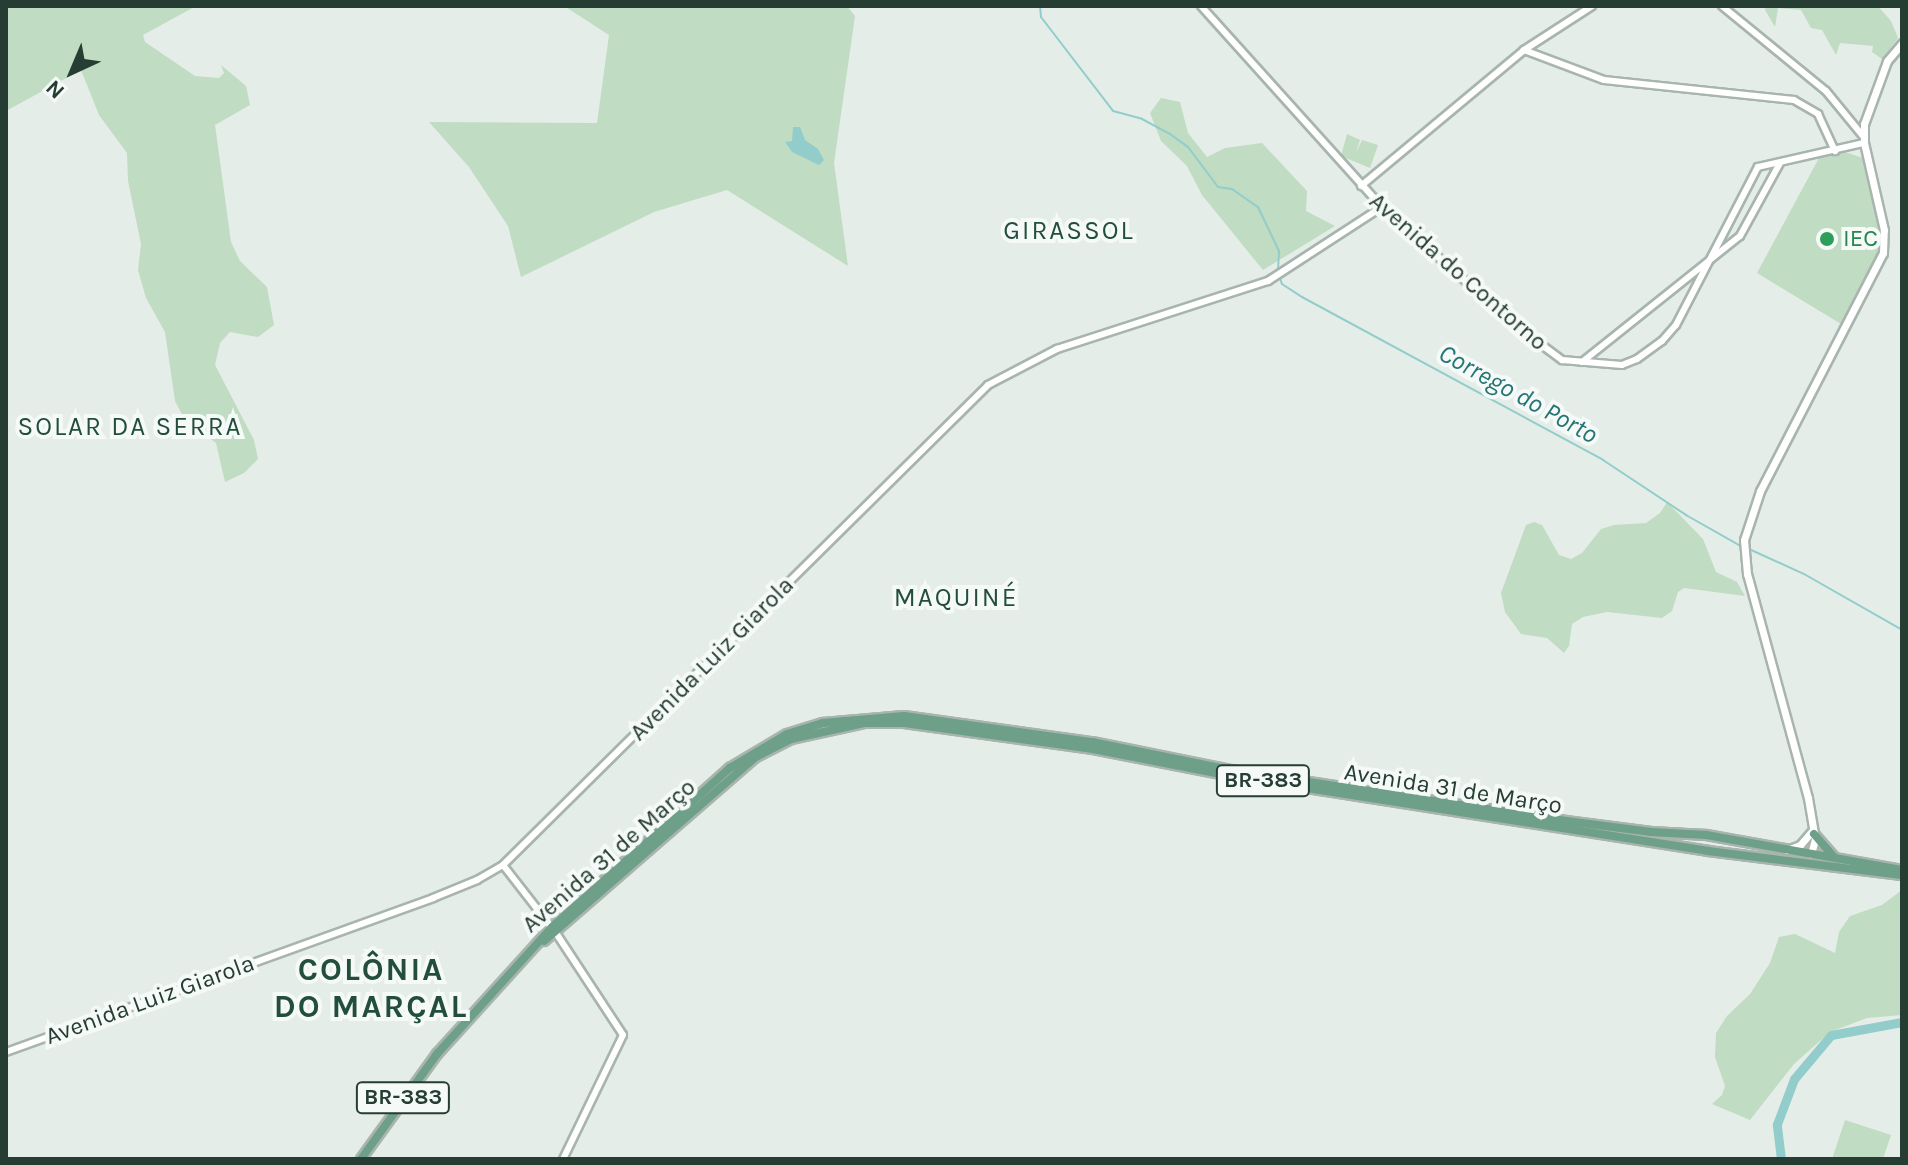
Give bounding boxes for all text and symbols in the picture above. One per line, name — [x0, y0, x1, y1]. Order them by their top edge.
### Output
north arrow — [32, 32, 112, 112]
text: N — [41, 74, 70, 104]
street label: Avenida do Contorno — [1363, 187, 1553, 357]
district label: GIRASSOL — [1003, 215, 1135, 247]
place label: IEC — [1843, 225, 1878, 253]
marker: IEC — [1818, 230, 1836, 248]
water label: Corrego do Porto — [1433, 337, 1603, 451]
district label: SOLAR DA SERRA — [17, 411, 243, 443]
street label: Avenida Luiz Giarola — [624, 571, 800, 747]
district label: MAQUINÉ — [894, 582, 1018, 614]
street label: Avenida 31 de Março — [1342, 758, 1564, 820]
road number: BR-383 — [1215, 763, 1311, 799]
street label: Avenida 31 de Março — [516, 773, 702, 939]
street label: Avenida Luiz Giarola — [42, 949, 258, 1051]
district label: COLÔNIA DO MARÇAL — [274, 952, 468, 1027]
road number: BR-383 — [355, 1080, 451, 1116]

